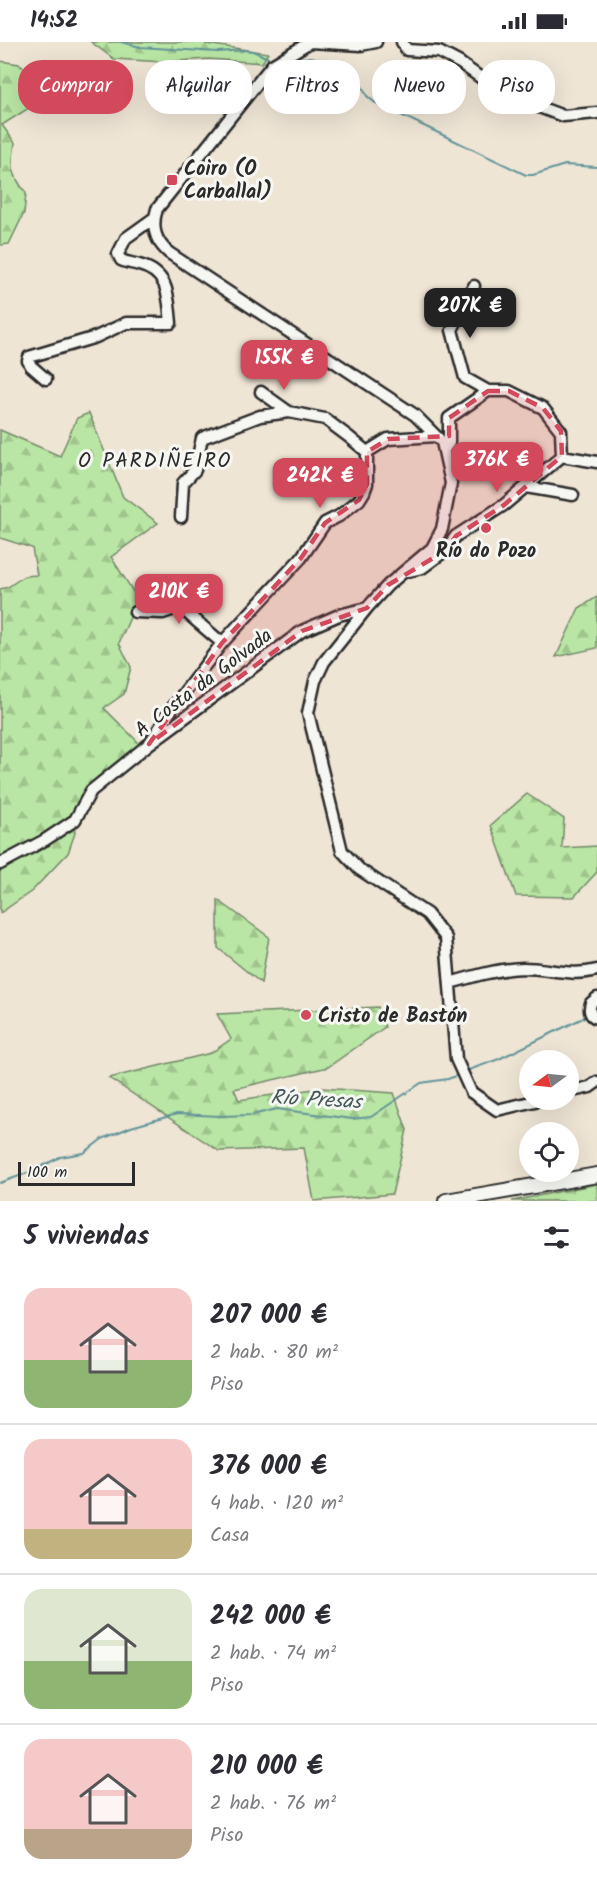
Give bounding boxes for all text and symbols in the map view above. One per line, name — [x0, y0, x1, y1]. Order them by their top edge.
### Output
text: 14:52 — [30, 4, 78, 39]
chip: Comprar — [18, 60, 133, 114]
chip: Alquilar — [145, 60, 252, 114]
chip: Filtros — [264, 60, 360, 114]
chip: Nuevo — [372, 60, 466, 114]
chip: Piso — [478, 60, 555, 114]
place label: Coiro (O Carballal) — [184, 154, 272, 209]
marker: Coiro (O Carballal) — [165, 173, 179, 187]
pin: 207K € — [421, 288, 519, 339]
text: 207K € — [438, 291, 502, 323]
pin: 155K € — [235, 340, 333, 391]
text: 155K € — [255, 343, 313, 375]
pin: 376K € — [448, 442, 546, 493]
district label: O PARDIÑEIRO — [78, 445, 232, 478]
text: 376K € — [465, 445, 529, 477]
pin: 242K € — [271, 458, 369, 509]
text: 242K € — [287, 461, 353, 493]
marker: Río do Pozo — [479, 521, 493, 535]
place label: Río do Pozo — [436, 536, 536, 568]
pin: 210K € — [130, 574, 228, 625]
text: 210K € — [149, 577, 209, 609]
street label: A Costa da Golvada — [128, 621, 280, 746]
place label: Cristo de Bastón — [318, 1001, 467, 1033]
marker: Cristo de Bastón — [299, 1008, 313, 1022]
north arrow — [519, 1050, 579, 1110]
map controls — [519, 1050, 579, 1182]
water label: Río Presas — [270, 1082, 364, 1119]
button: locate — [519, 1122, 579, 1182]
scale bar — [18, 1159, 135, 1186]
text: 100 m — [27, 1160, 67, 1185]
text: 5 viviendas — [24, 1216, 149, 1258]
icon: filters — [540, 1221, 573, 1254]
text: 207 000 € — [210, 1295, 327, 1337]
icon: home — [72, 1312, 144, 1384]
text: 2 hab. · 80 m² — [210, 1337, 338, 1369]
text: Piso — [210, 1369, 243, 1401]
text: 376 000 € — [210, 1446, 327, 1488]
icon: home — [72, 1463, 144, 1535]
text: 4 hab. · 120 m² — [210, 1488, 343, 1520]
text: Casa — [210, 1520, 249, 1552]
text: 242 000 € — [210, 1596, 331, 1638]
icon: home — [72, 1613, 144, 1685]
text: 2 hab. · 74 m² — [210, 1638, 336, 1670]
text: Piso — [210, 1670, 243, 1702]
text: 210 000 € — [210, 1746, 323, 1788]
icon: home — [72, 1763, 144, 1835]
text: 2 hab. · 76 m² — [210, 1788, 336, 1820]
text: Piso — [210, 1820, 243, 1852]

